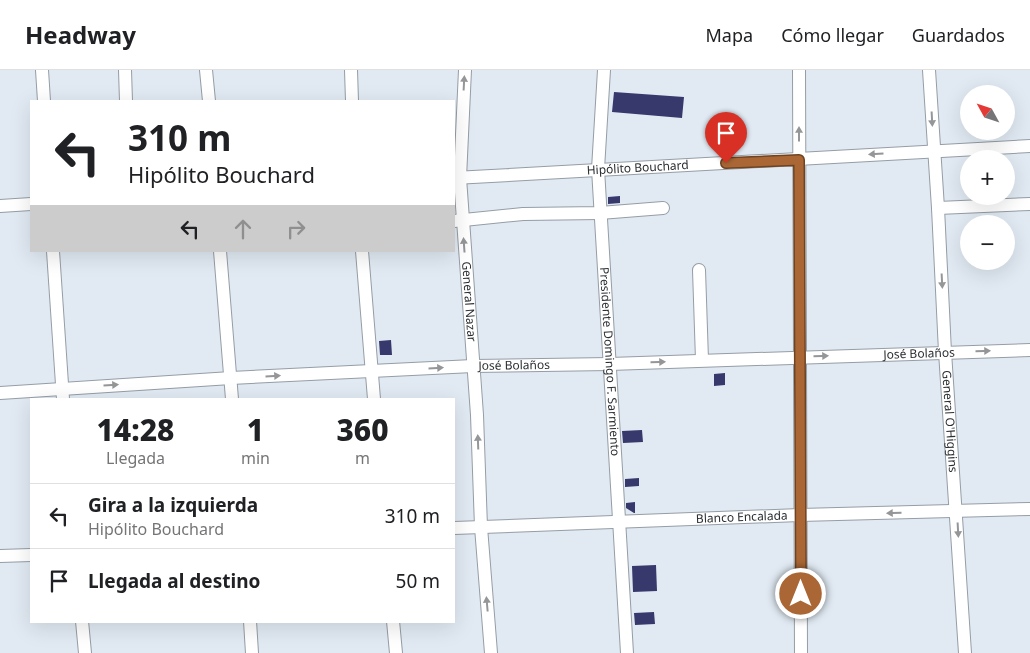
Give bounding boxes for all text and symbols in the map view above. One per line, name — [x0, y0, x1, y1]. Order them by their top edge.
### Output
text: Headway — [25, 18, 136, 51]
text: Mapa — [706, 23, 753, 47]
text: Cómo llegar — [781, 23, 884, 47]
text: Guardados — [912, 23, 1005, 47]
one-way arrow — [461, 75, 469, 91]
north arrow — [960, 85, 1015, 140]
map controls — [960, 85, 1015, 270]
one-way arrow — [929, 111, 937, 127]
pin — [705, 112, 747, 163]
text: 310 m — [128, 114, 231, 161]
icon: arrive — [712, 119, 740, 147]
icon: left — [45, 120, 110, 185]
one-way arrow — [795, 126, 803, 142]
button: + — [960, 150, 1015, 205]
one-way arrow — [868, 151, 884, 159]
street label: Hipólito Bouchard — [586, 156, 689, 179]
text: Hipólito Bouchard — [128, 159, 315, 189]
icon: left — [176, 215, 204, 243]
icon: ahead — [229, 215, 257, 243]
icon: right — [282, 215, 310, 243]
button: − — [960, 215, 1015, 270]
one-way arrow — [460, 237, 468, 253]
street label: General Nazar — [458, 261, 481, 342]
street label: Presidente Domingo F. Sarmiento — [596, 266, 624, 456]
one-way arrow — [938, 273, 946, 289]
street label: José Bolaños — [882, 344, 955, 363]
one-way arrow — [975, 347, 991, 355]
one-way arrow — [813, 351, 829, 359]
street label: José Bolaños — [477, 356, 550, 374]
one-way arrow — [651, 357, 667, 365]
one-way arrow — [428, 363, 444, 371]
street label: General O'Higgins — [938, 370, 962, 473]
one-way arrow — [265, 371, 281, 379]
one-way arrow — [103, 381, 119, 389]
text: 14:28 — [97, 409, 174, 450]
text: 1 — [247, 409, 264, 450]
text: 360 — [336, 409, 388, 450]
one-way arrow — [473, 434, 481, 450]
text: Llegada — [106, 447, 165, 469]
text: min — [241, 447, 270, 469]
text: m — [355, 447, 370, 469]
text: Gira a la izquierda — [88, 492, 258, 518]
icon: left — [45, 502, 73, 530]
text: 310 m — [385, 503, 440, 529]
street label: Blanco Encalada — [696, 506, 788, 527]
one-way arrow — [886, 509, 902, 517]
text: Hipólito Bouchard — [88, 518, 224, 540]
one-way arrow — [954, 523, 962, 539]
icon: arrive — [45, 567, 73, 595]
position arrow — [774, 567, 826, 619]
text: Llegada al destino — [88, 568, 260, 594]
text: 50 m — [396, 568, 440, 594]
one-way arrow — [483, 596, 491, 612]

